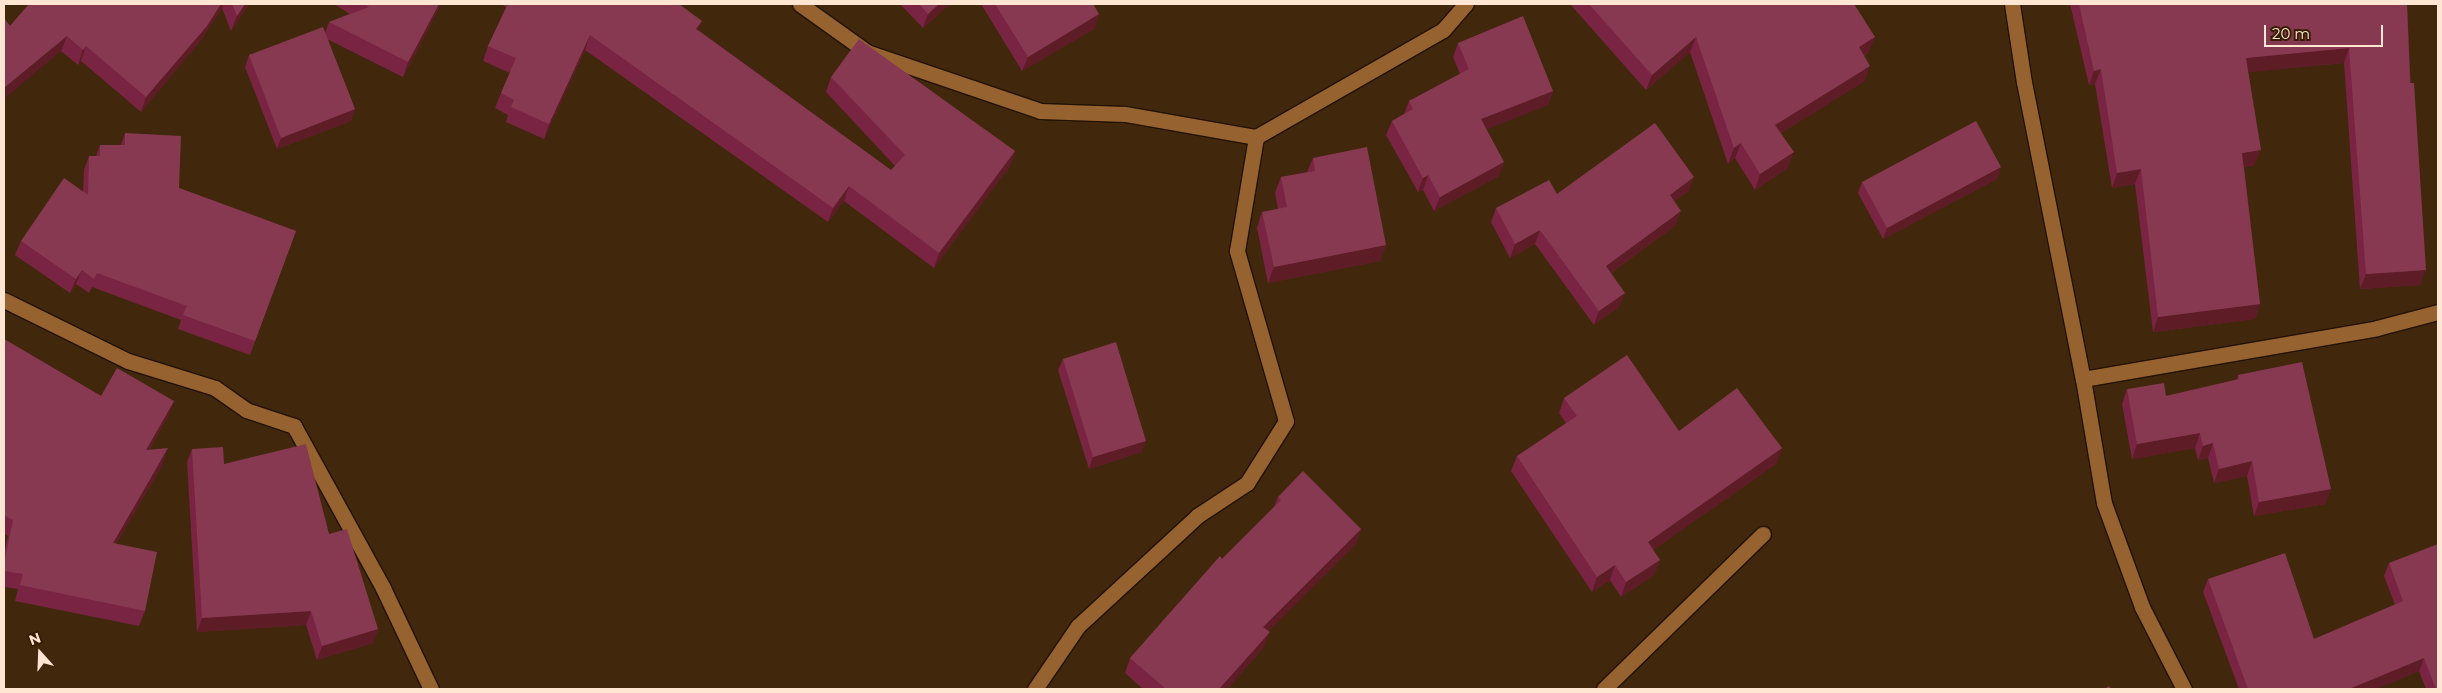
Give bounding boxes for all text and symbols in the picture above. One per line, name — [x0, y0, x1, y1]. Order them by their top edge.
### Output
scale bar — [2267, 15, 2386, 47]
text: 20 m — [2272, 24, 2310, 43]
north arrow — [15, 628, 65, 678]
text: N — [26, 629, 43, 649]

